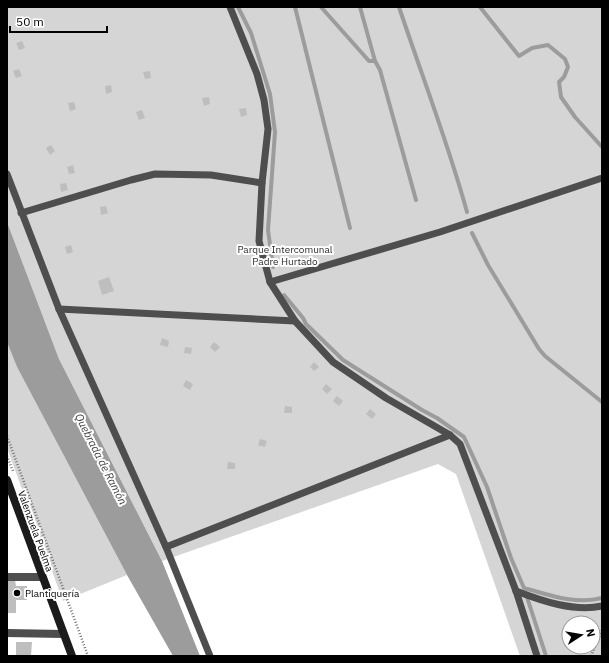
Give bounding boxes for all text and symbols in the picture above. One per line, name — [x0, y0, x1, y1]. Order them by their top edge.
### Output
scale bar — [10, 8, 107, 34]
text: 50 m — [16, 14, 44, 29]
park label: Parque Intercomunal Padre Hurtado — [237, 243, 333, 268]
water label: Quebrada de Ramón — [72, 411, 130, 507]
street label: Valenzuela Puelma — [15, 489, 56, 574]
place label: Plantiquería — [25, 587, 80, 600]
marker: Plantiquería — [12, 588, 22, 598]
north arrow — [561, 615, 601, 655]
text: N — [583, 628, 598, 638]

